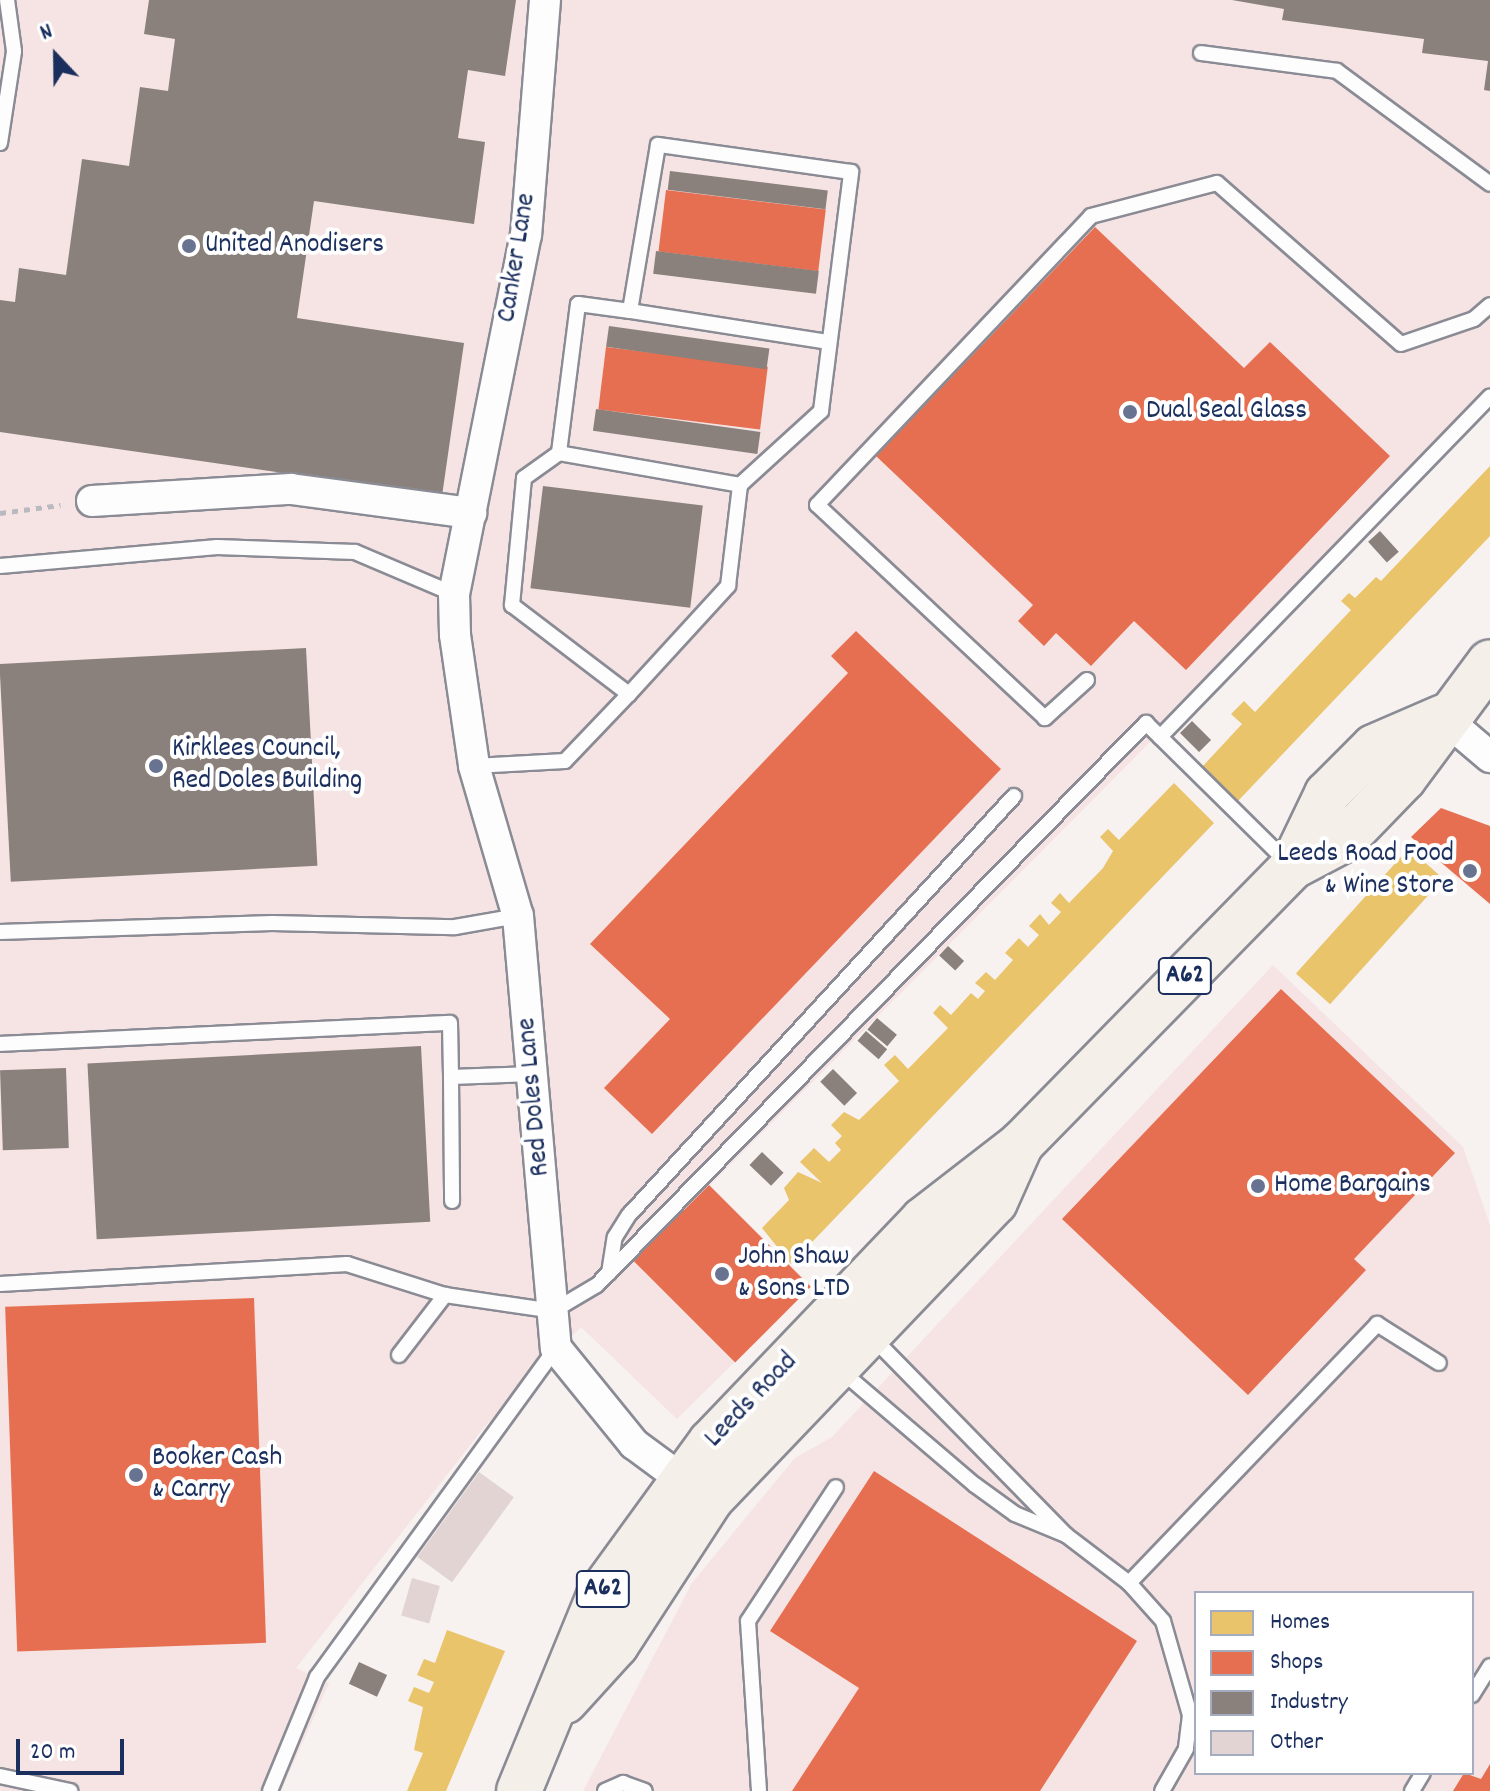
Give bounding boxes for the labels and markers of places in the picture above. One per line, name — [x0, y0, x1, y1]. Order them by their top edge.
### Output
place label: United Anodisers — [205, 229, 384, 263]
marker: United Anodisers — [180, 237, 198, 255]
place label: Dual Seal Glass — [1146, 395, 1307, 429]
marker: Dual Seal Glass — [1121, 403, 1139, 421]
place label: Kirklees Council, Red Doles Building — [172, 733, 362, 799]
marker: Kirklees Council, Red Doles Building — [147, 757, 165, 775]
place label: Leeds Road Food & Wine Store — [1277, 838, 1454, 904]
marker: Leeds Road Food & Wine Store — [1461, 862, 1479, 880]
place label: Home Bargains — [1274, 1169, 1431, 1203]
marker: Home Bargains — [1249, 1177, 1267, 1195]
place label: John Shaw & Sons LTD — [738, 1241, 850, 1307]
marker: John Shaw & Sons LTD — [713, 1265, 731, 1283]
place label: Booker Cash & Carry — [152, 1442, 282, 1508]
marker: Booker Cash & Carry — [127, 1466, 145, 1484]

